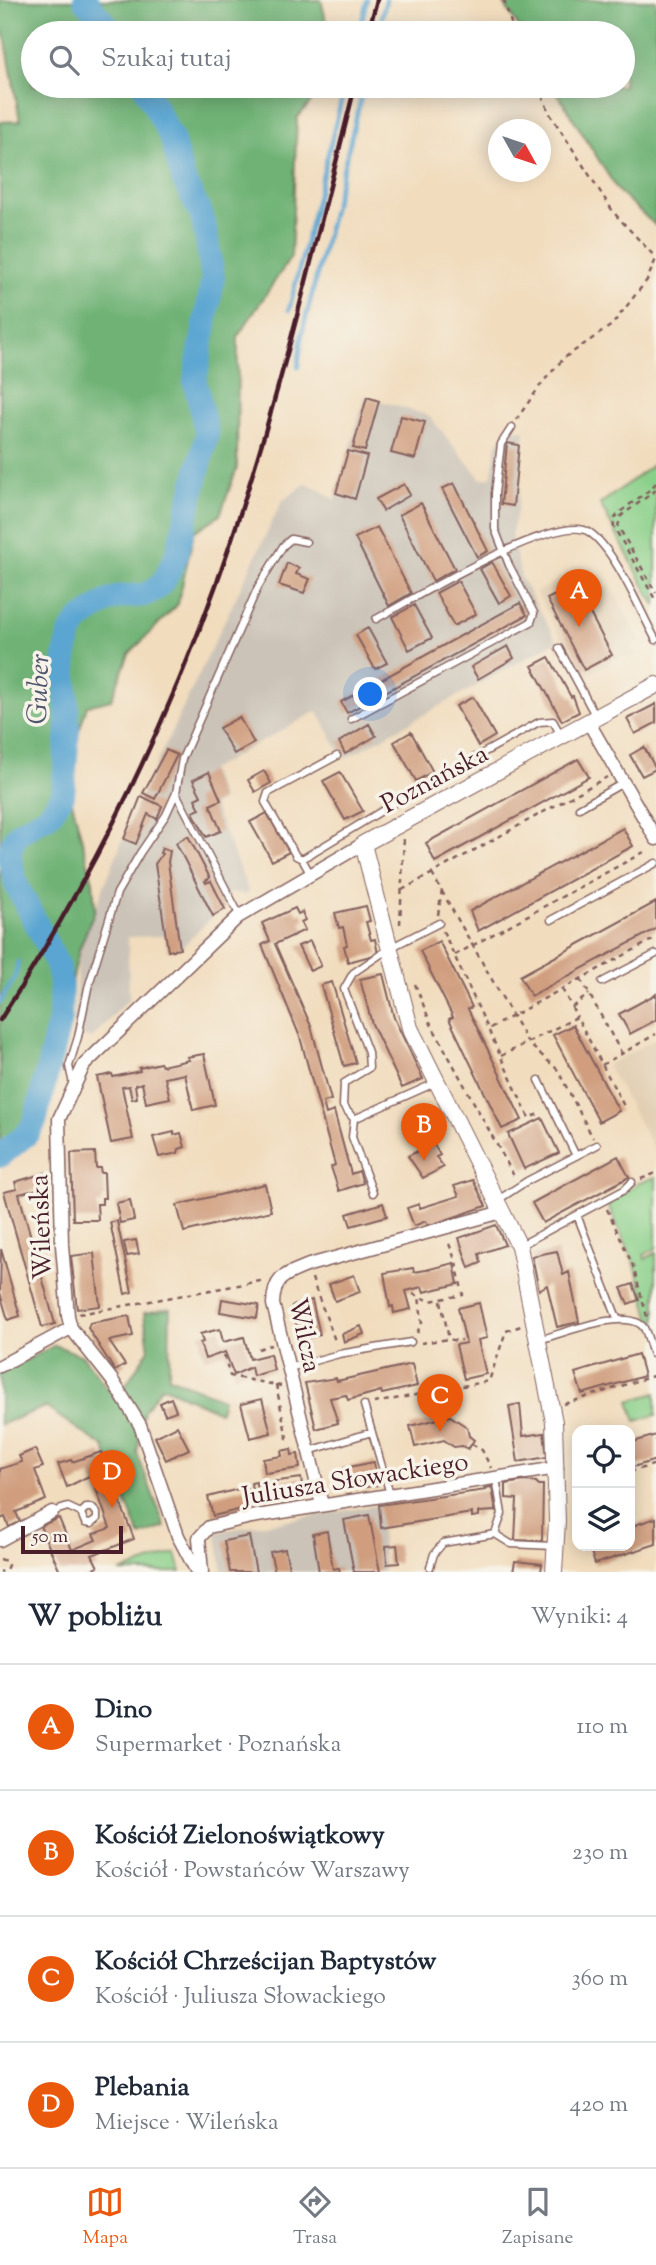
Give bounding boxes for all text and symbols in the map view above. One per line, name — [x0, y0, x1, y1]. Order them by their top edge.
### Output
search box — [21, 21, 635, 98]
icon: search — [45, 41, 83, 79]
text: Szukaj tutaj — [101, 41, 232, 78]
north arrow — [488, 119, 551, 182]
pin: A — [556, 569, 602, 627]
water label: Guber — [19, 653, 61, 725]
your location — [353, 677, 387, 711]
street label: Poznańska — [375, 736, 495, 824]
pin: B — [401, 1103, 447, 1161]
street label: Wileńska — [22, 1173, 63, 1280]
street label: Wilcza — [278, 1295, 329, 1376]
pin: C — [417, 1374, 463, 1432]
map controls — [572, 1425, 635, 1551]
button: locate — [572, 1425, 635, 1488]
street label: Juliusza Słowackiego — [238, 1444, 471, 1517]
pin: D — [89, 1450, 135, 1508]
button: layers — [572, 1488, 635, 1551]
scale bar — [21, 1523, 122, 1555]
text: 50 m — [32, 1524, 68, 1551]
text: W pobliżu — [28, 1596, 162, 1639]
text: Wyniki: 4 — [531, 1601, 628, 1634]
text: Dino — [95, 1692, 152, 1729]
text: A — [42, 1711, 60, 1744]
text: 110 m — [577, 1711, 628, 1744]
text: Supermarket · Poznańska — [95, 1729, 341, 1762]
text: Kościół Zielonoświątkowy — [95, 1818, 385, 1855]
text: B — [44, 1837, 58, 1870]
text: 230 m — [572, 1837, 628, 1870]
text: Kościół · Powstańców Warszawy — [95, 1855, 410, 1888]
text: Kościół Chrześcijan Baptystów — [95, 1944, 437, 1981]
text: C — [42, 1963, 60, 1996]
text: 360 m — [571, 1963, 628, 1996]
text: Kościół · Juliusza Słowackiego — [95, 1981, 386, 2014]
text: Plebania — [95, 2070, 189, 2107]
text: D — [42, 2089, 60, 2122]
text: 420 m — [570, 2089, 628, 2122]
text: Miejsce · Wileńska — [95, 2107, 279, 2140]
tab: Mapa — [83, 2183, 128, 2252]
tab: Trasa — [293, 2183, 337, 2252]
tab: Zapisane — [502, 2183, 573, 2252]

